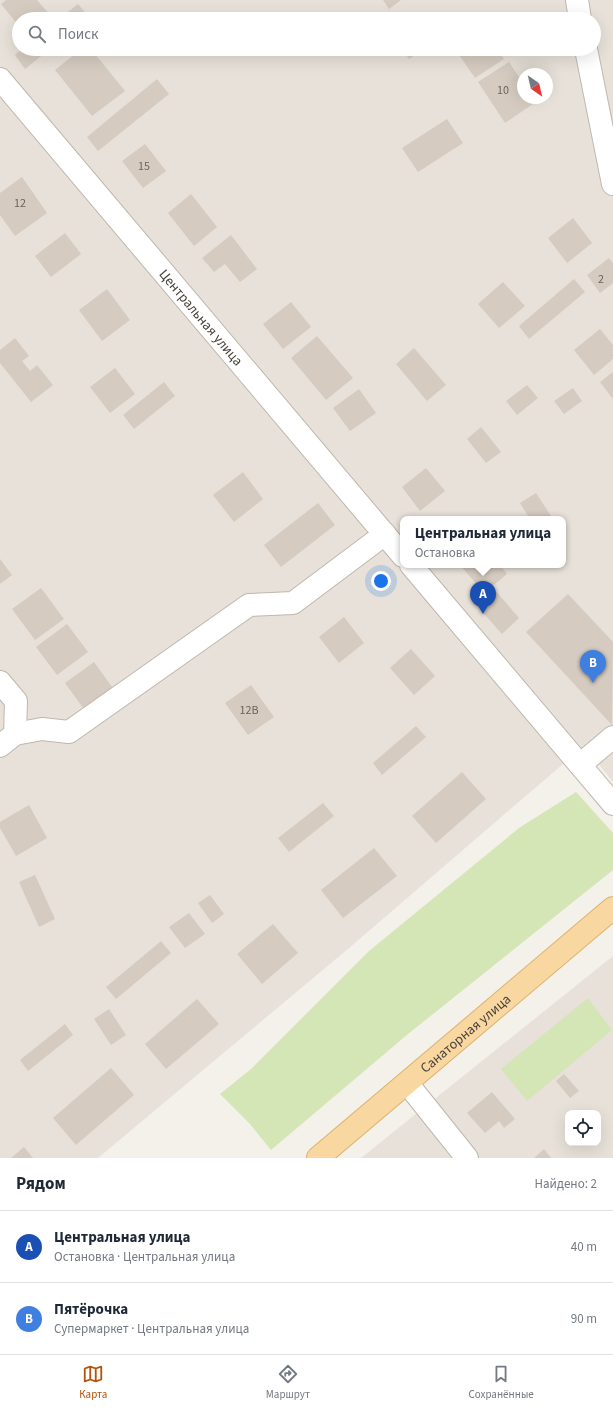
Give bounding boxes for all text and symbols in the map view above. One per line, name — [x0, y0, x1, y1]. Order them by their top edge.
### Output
search box — [12, 12, 601, 56]
icon: search — [26, 23, 48, 45]
text: Поиск — [58, 24, 99, 45]
north arrow — [517, 68, 553, 104]
house number: 10 — [497, 82, 509, 99]
house number: 15 — [138, 158, 150, 175]
house number: 12 — [14, 195, 26, 212]
street label: Центральная улица — [154, 265, 247, 371]
house number: 2 — [598, 271, 604, 288]
popup — [400, 516, 566, 568]
text: Центральная улица — [415, 523, 551, 544]
text: Остановка — [415, 544, 475, 562]
your location — [371, 571, 391, 591]
pin: A — [470, 581, 496, 614]
pin: B — [580, 650, 606, 683]
house number: 12В — [240, 702, 258, 719]
street label: Санаторная улица — [416, 990, 516, 1078]
map controls — [565, 1110, 601, 1146]
button: locate — [565, 1110, 601, 1146]
text: Рядом — [16, 1172, 66, 1196]
text: Найдено: 2 — [535, 1175, 597, 1193]
text: Центральная улица — [54, 1227, 191, 1248]
text: A — [25, 1238, 33, 1256]
text: 40 m — [571, 1238, 597, 1256]
text: Остановка · Центральная улица — [54, 1248, 235, 1266]
text: Пятёрочка — [54, 1299, 128, 1320]
text: B — [25, 1310, 33, 1328]
text: 90 m — [571, 1310, 597, 1328]
text: Супермаркет · Центральная улица — [54, 1320, 249, 1338]
tab: Карта — [79, 1363, 107, 1402]
tab: Маршрут — [266, 1363, 310, 1402]
tab: Сохранённые — [468, 1363, 534, 1402]

